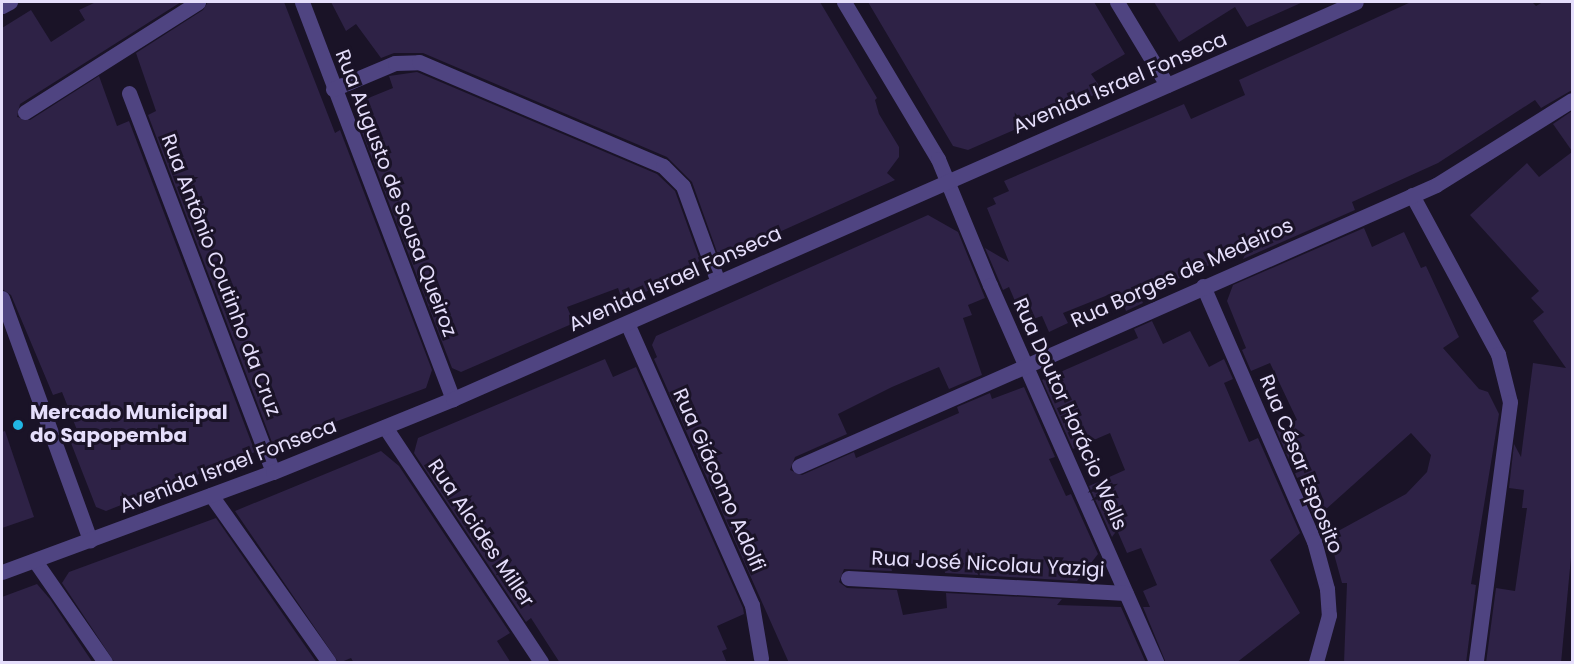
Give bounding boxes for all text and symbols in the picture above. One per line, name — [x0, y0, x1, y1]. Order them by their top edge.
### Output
street label: Avenida Israel Fonseca — [1009, 27, 1231, 139]
street label: Rua Augusto de Sousa Queiroz — [330, 46, 462, 340]
street label: Rua Antônio Coutinho da Cruz — [156, 131, 286, 419]
street label: Rua Borges de Medeiros — [1067, 213, 1297, 333]
street label: Avenida Israel Fonseca — [565, 221, 785, 337]
street label: Rua Doutor Horácio Wells — [1008, 294, 1132, 534]
street label: Rua César Esposito — [1254, 371, 1348, 557]
street label: Rua Giácomo Adolfi — [668, 385, 770, 575]
place label: Mercado Municipal do Sapopemba — [30, 401, 228, 448]
street label: Avenida Israel Fonseca — [116, 414, 340, 518]
marker: Mercado Municipal do Sapopemba — [11, 418, 25, 432]
street label: Rua Alcides Miller — [423, 455, 539, 611]
street label: Rua José Nicolau Yazigi — [871, 546, 1105, 582]

